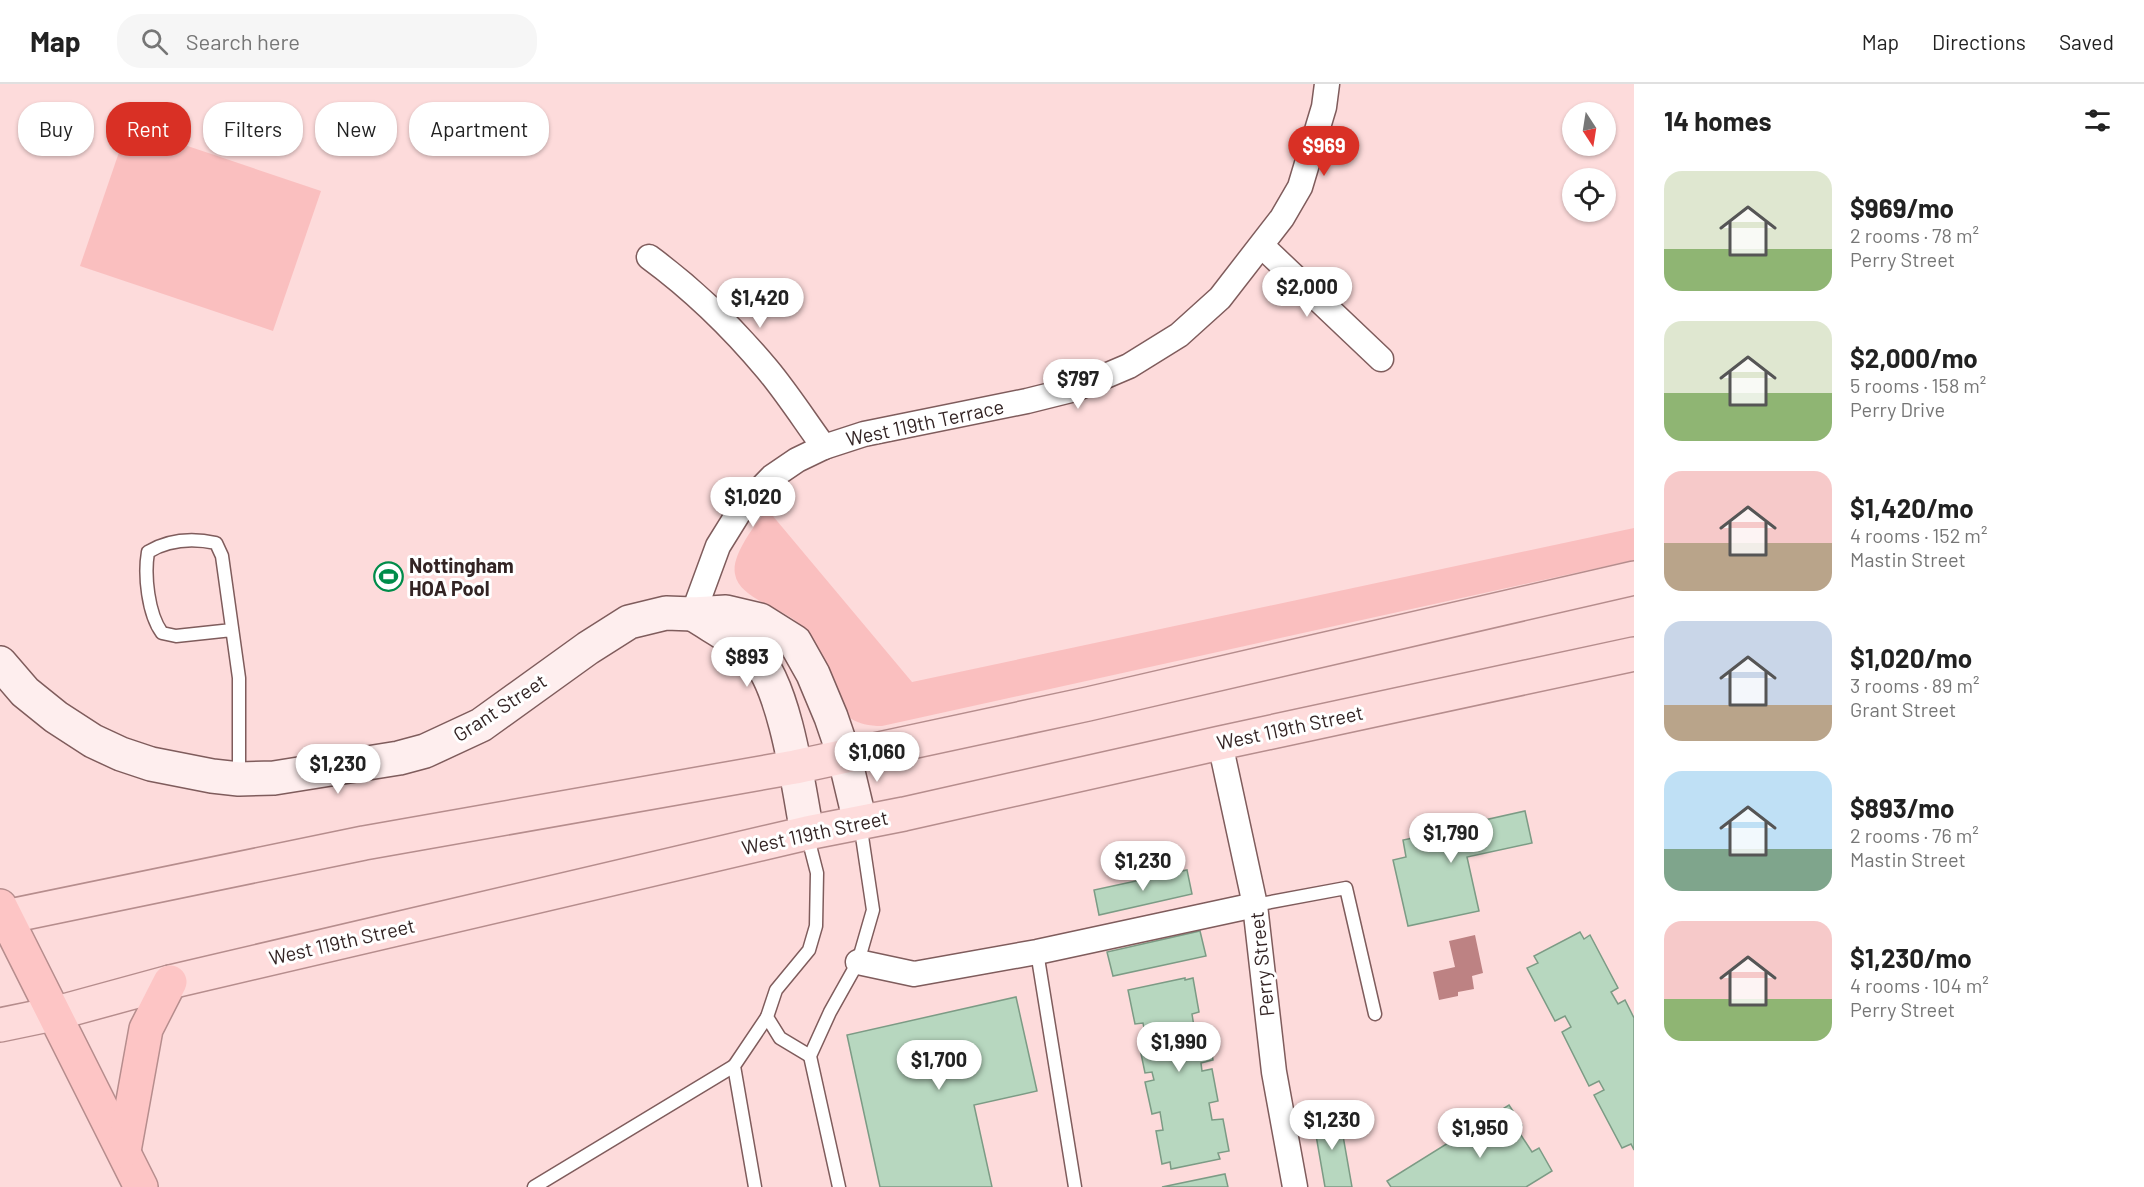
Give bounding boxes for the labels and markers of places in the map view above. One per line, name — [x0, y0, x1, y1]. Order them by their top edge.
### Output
pin: $969 — [1288, 126, 1360, 177]
pin: $2,000 — [1258, 267, 1356, 318]
pin: $1,420 — [711, 278, 809, 329]
pin: $797 — [1042, 359, 1114, 410]
pin: $1,020 — [704, 477, 802, 528]
place label: Nottingham HOA Pool — [409, 553, 514, 600]
sports icon: Nottingham HOA Pool — [372, 561, 404, 593]
pin: $893 — [711, 637, 783, 688]
pin: $1,060 — [828, 732, 926, 783]
pin: $1,230 — [289, 744, 387, 795]
pin: $1,790 — [1402, 813, 1500, 864]
pin: $1,230 — [1094, 841, 1192, 892]
pin: $1,990 — [1130, 1022, 1228, 1073]
pin: $1,700 — [890, 1040, 988, 1091]
pin: $1,230 — [1283, 1100, 1381, 1151]
pin: $1,950 — [1431, 1108, 1529, 1159]

